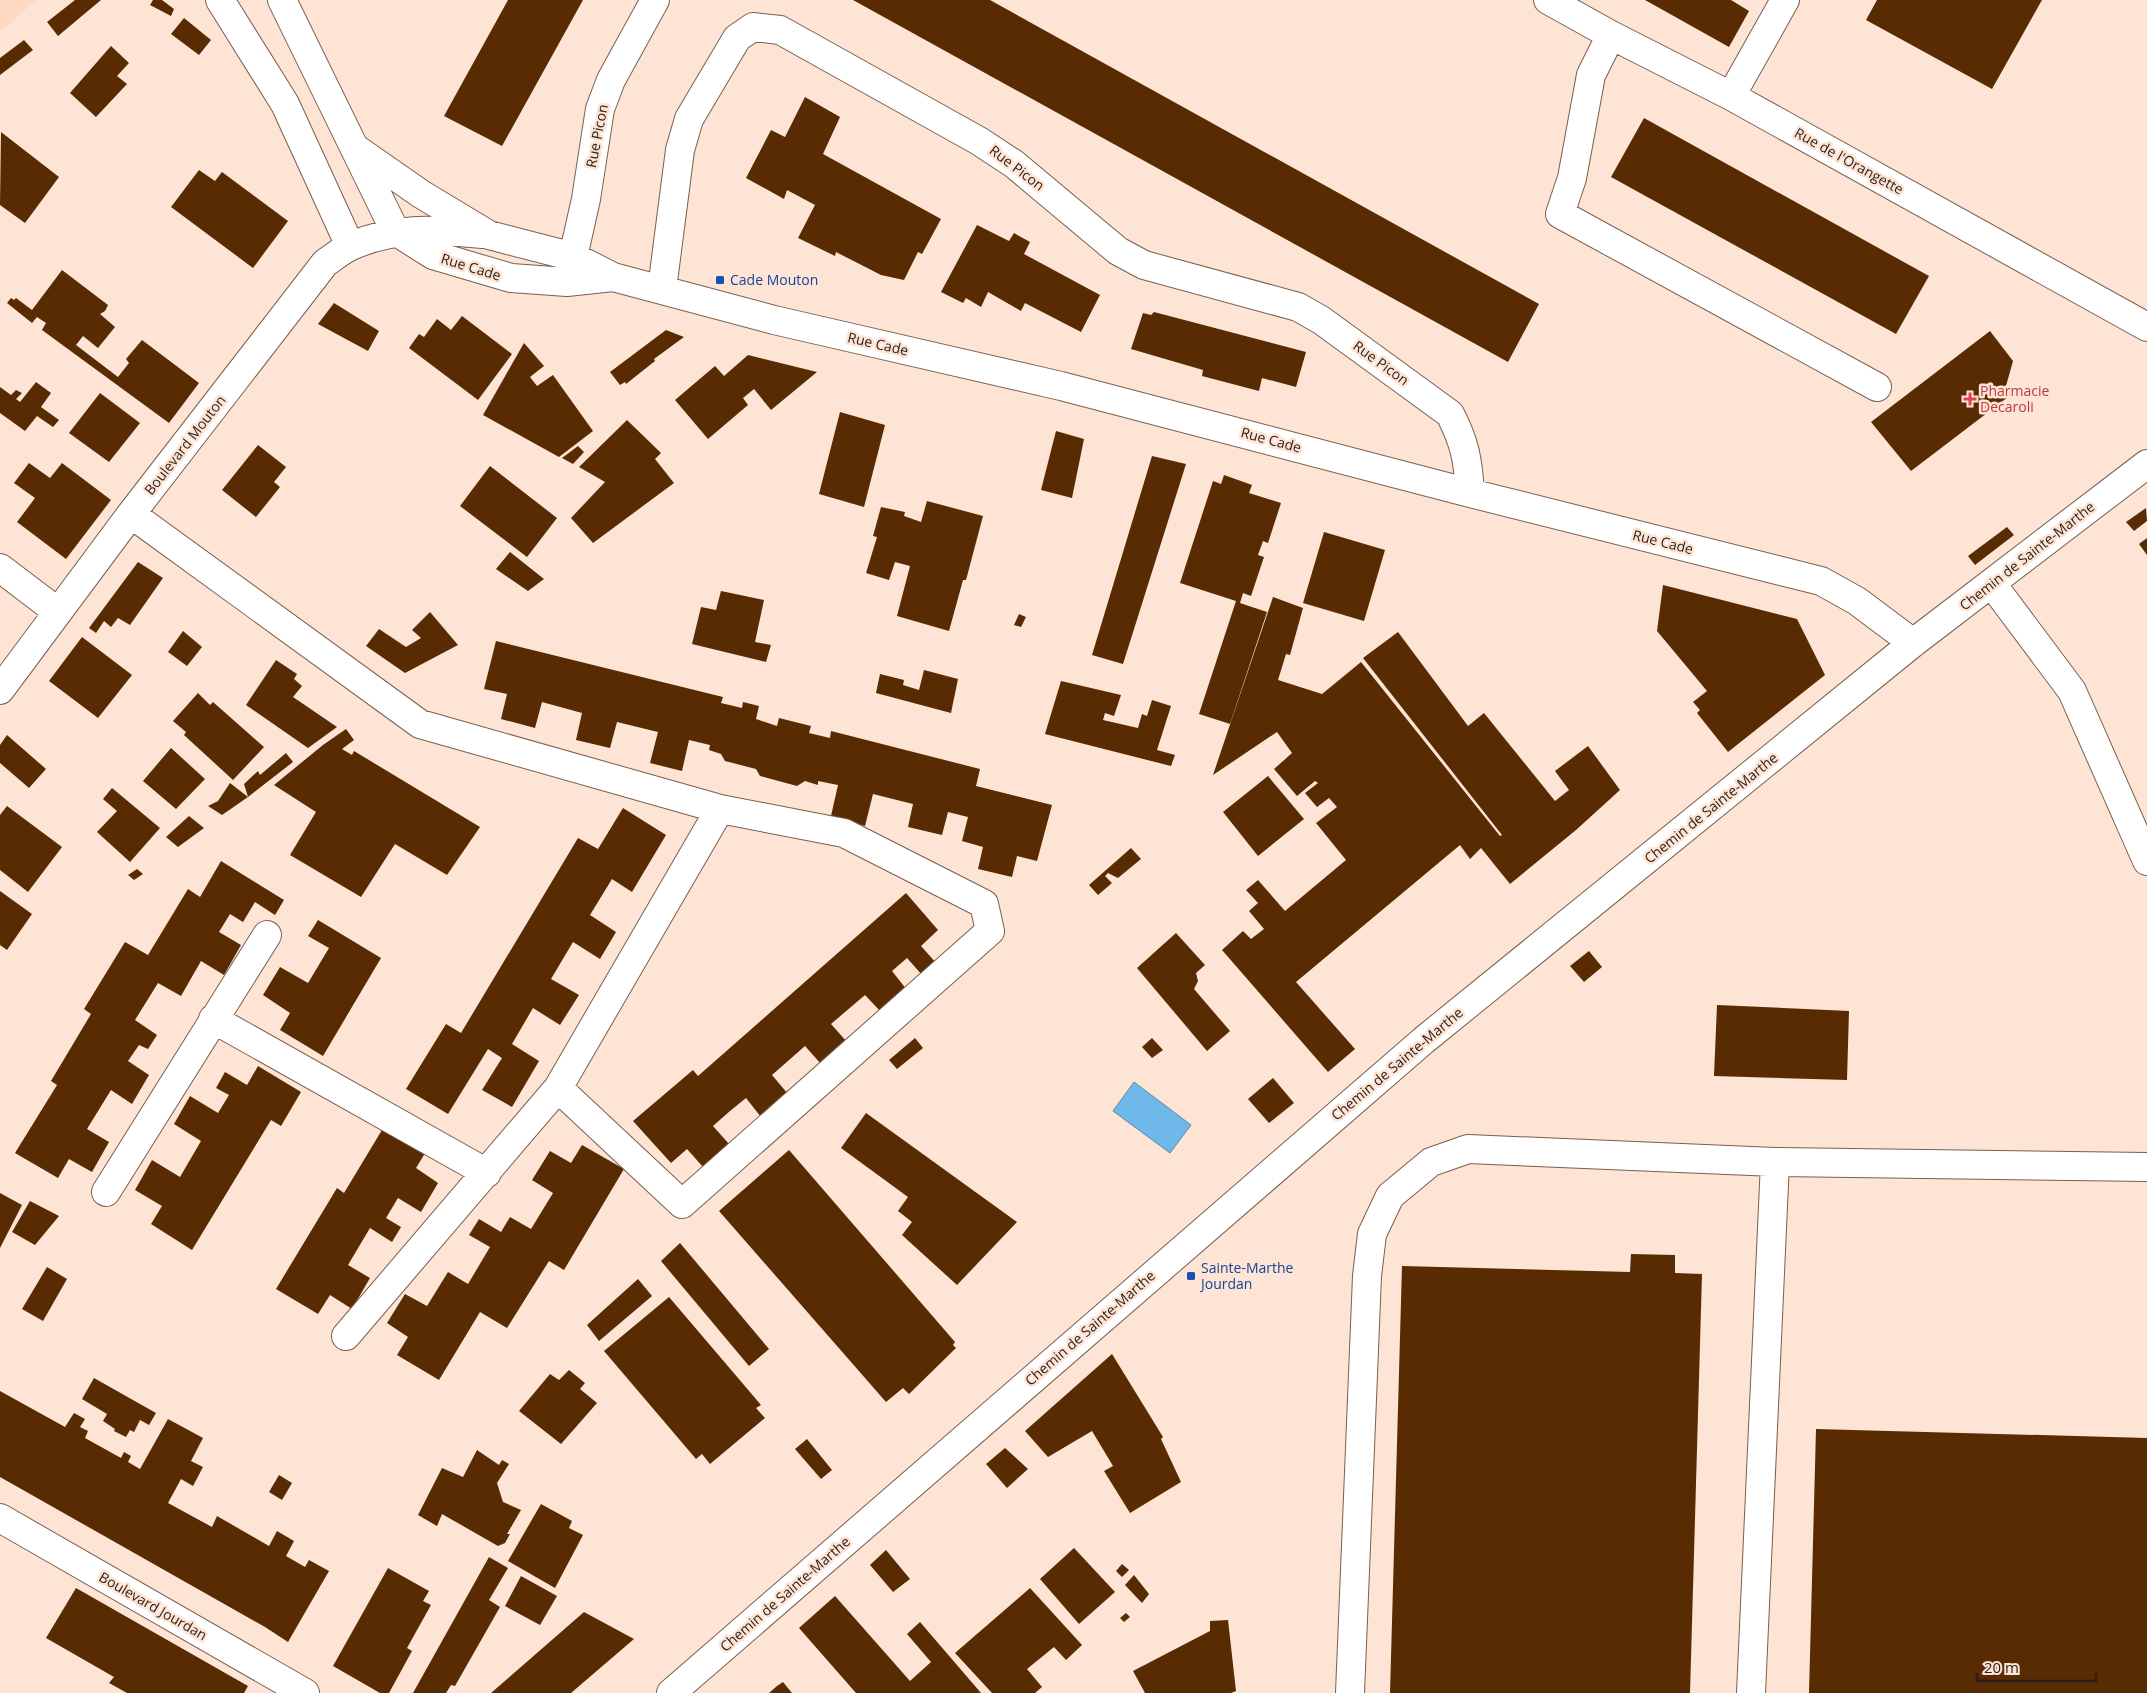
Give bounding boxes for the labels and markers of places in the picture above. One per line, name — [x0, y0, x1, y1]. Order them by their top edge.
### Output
place label: Cade Mouton — [730, 270, 818, 289]
marker: Cade Mouton — [714, 274, 726, 286]
place label: Pharmacie Decaroli — [1980, 381, 2049, 416]
marker: Pharmacie Decaroli — [1964, 393, 1976, 405]
place label: Sainte-Marthe Jourdan — [1199, 1258, 1294, 1293]
marker: Sainte-Marthe Jourdan — [1185, 1270, 1197, 1282]

